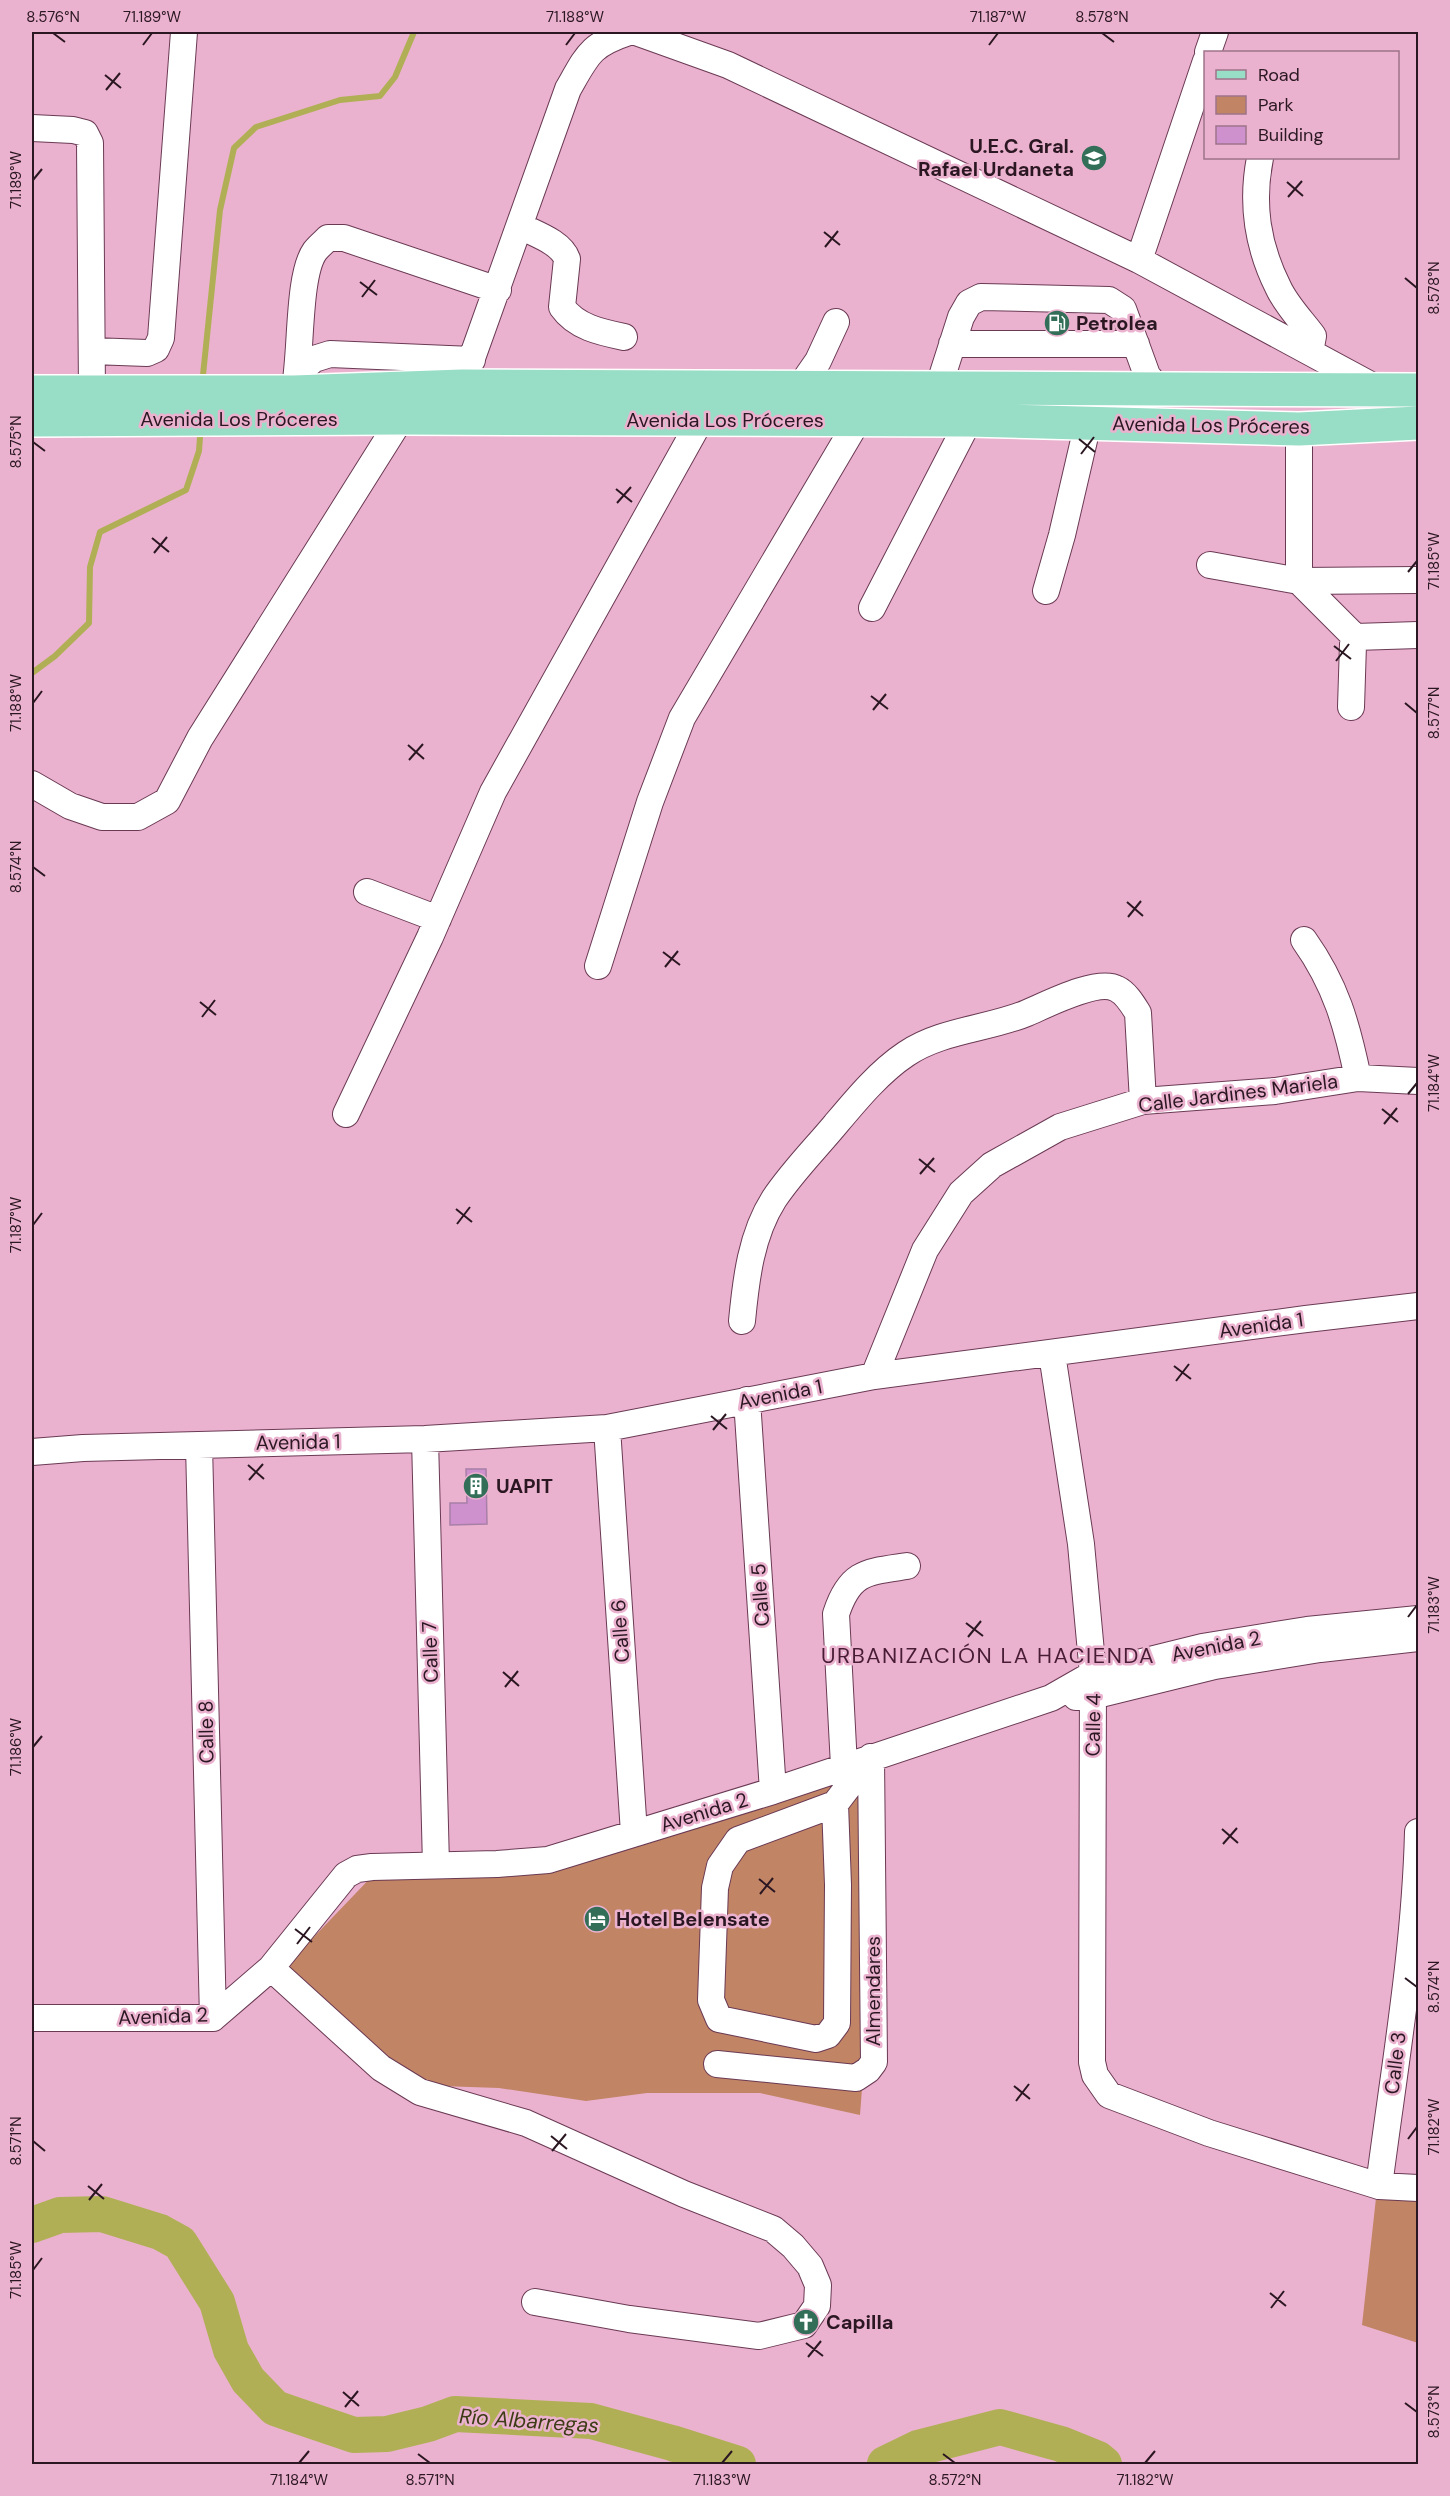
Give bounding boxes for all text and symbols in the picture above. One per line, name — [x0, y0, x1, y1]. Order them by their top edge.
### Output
text: 8.576°N — [26, 7, 80, 27]
text: 71.189°W — [123, 7, 181, 27]
text: 71.188°W — [546, 7, 604, 27]
text: 71.187°W — [970, 7, 1027, 27]
text: 8.578°N — [1075, 7, 1129, 27]
legend — [1204, 51, 1399, 159]
text: Road — [1258, 63, 1300, 87]
text: Park — [1258, 93, 1294, 117]
text: Building — [1258, 123, 1323, 147]
place label: U.E.C. Gral. Rafael Urdaneta — [918, 133, 1074, 182]
school or university icon: U.E.C. Gral. Rafael Urdaneta — [1079, 143, 1109, 173]
text: 71.189°W — [6, 151, 26, 209]
text: 8.578°N — [1424, 261, 1444, 315]
fuel station icon: Petrolea — [1042, 308, 1072, 338]
place label: Petrolea — [1076, 310, 1158, 336]
street label: Avenida Los Próceres — [140, 406, 338, 432]
street label: Avenida Los Próceres — [626, 407, 824, 433]
street label: Avenida Los Próceres — [1112, 410, 1310, 440]
text: 8.575°N — [6, 415, 26, 469]
text: 71.185°W — [1424, 532, 1444, 590]
text: 71.188°W — [6, 674, 26, 732]
text: 8.577°N — [1424, 687, 1444, 739]
text: 8.574°N — [6, 841, 26, 893]
text: 71.184°W — [1424, 1054, 1444, 1112]
street label: Calle Jardines Mariela — [1137, 1068, 1339, 1118]
text: 71.187°W — [6, 1196, 26, 1253]
street label: Avenida 1 — [1217, 1306, 1305, 1344]
street label: Avenida 1 — [736, 1373, 824, 1415]
street label: Avenida 1 — [255, 1428, 341, 1456]
building icon: UAPIT — [461, 1471, 491, 1501]
place label: UAPIT — [496, 1473, 553, 1499]
street label: Calle 5 — [745, 1563, 775, 1627]
text: 71.183°W — [1424, 1576, 1444, 1634]
street label: Calle 6 — [605, 1598, 635, 1664]
street label: Calle 7 — [416, 1621, 444, 1683]
street label: Avenida 2 — [1169, 1625, 1263, 1667]
district label: URBANIZACIÓN LA HACIENDA — [821, 1641, 1155, 1670]
street label: Calle 4 — [1079, 1693, 1107, 1757]
street label: Calle 8 — [192, 1700, 220, 1764]
text: 71.186°W — [6, 1717, 26, 1776]
street label: Avenida 2 — [657, 1786, 751, 1838]
hotel icon: Hotel Belensate — [582, 1904, 612, 1934]
place label: Hotel Belensate — [616, 1906, 770, 1932]
street label: Almendares — [860, 1936, 886, 2046]
text: 8.574°N — [1424, 1961, 1444, 2013]
street label: Avenida 2 — [117, 2001, 209, 2031]
street label: Calle 3 — [1378, 2030, 1412, 2096]
text: 71.182°W — [1424, 2098, 1444, 2156]
text: 8.571°N — [6, 2116, 26, 2166]
text: 71.185°W — [6, 2241, 26, 2299]
church icon: Capilla — [791, 2307, 821, 2337]
place label: Capilla — [826, 2309, 893, 2335]
text: 8.573°N — [1424, 2386, 1444, 2438]
water label: Río Albarregas — [458, 2402, 600, 2440]
text: 71.184°W — [270, 2470, 328, 2490]
text: 8.571°N — [405, 2470, 455, 2490]
text: 71.183°W — [693, 2470, 751, 2490]
text: 8.572°N — [929, 2470, 981, 2490]
text: 71.182°W — [1116, 2470, 1174, 2490]

